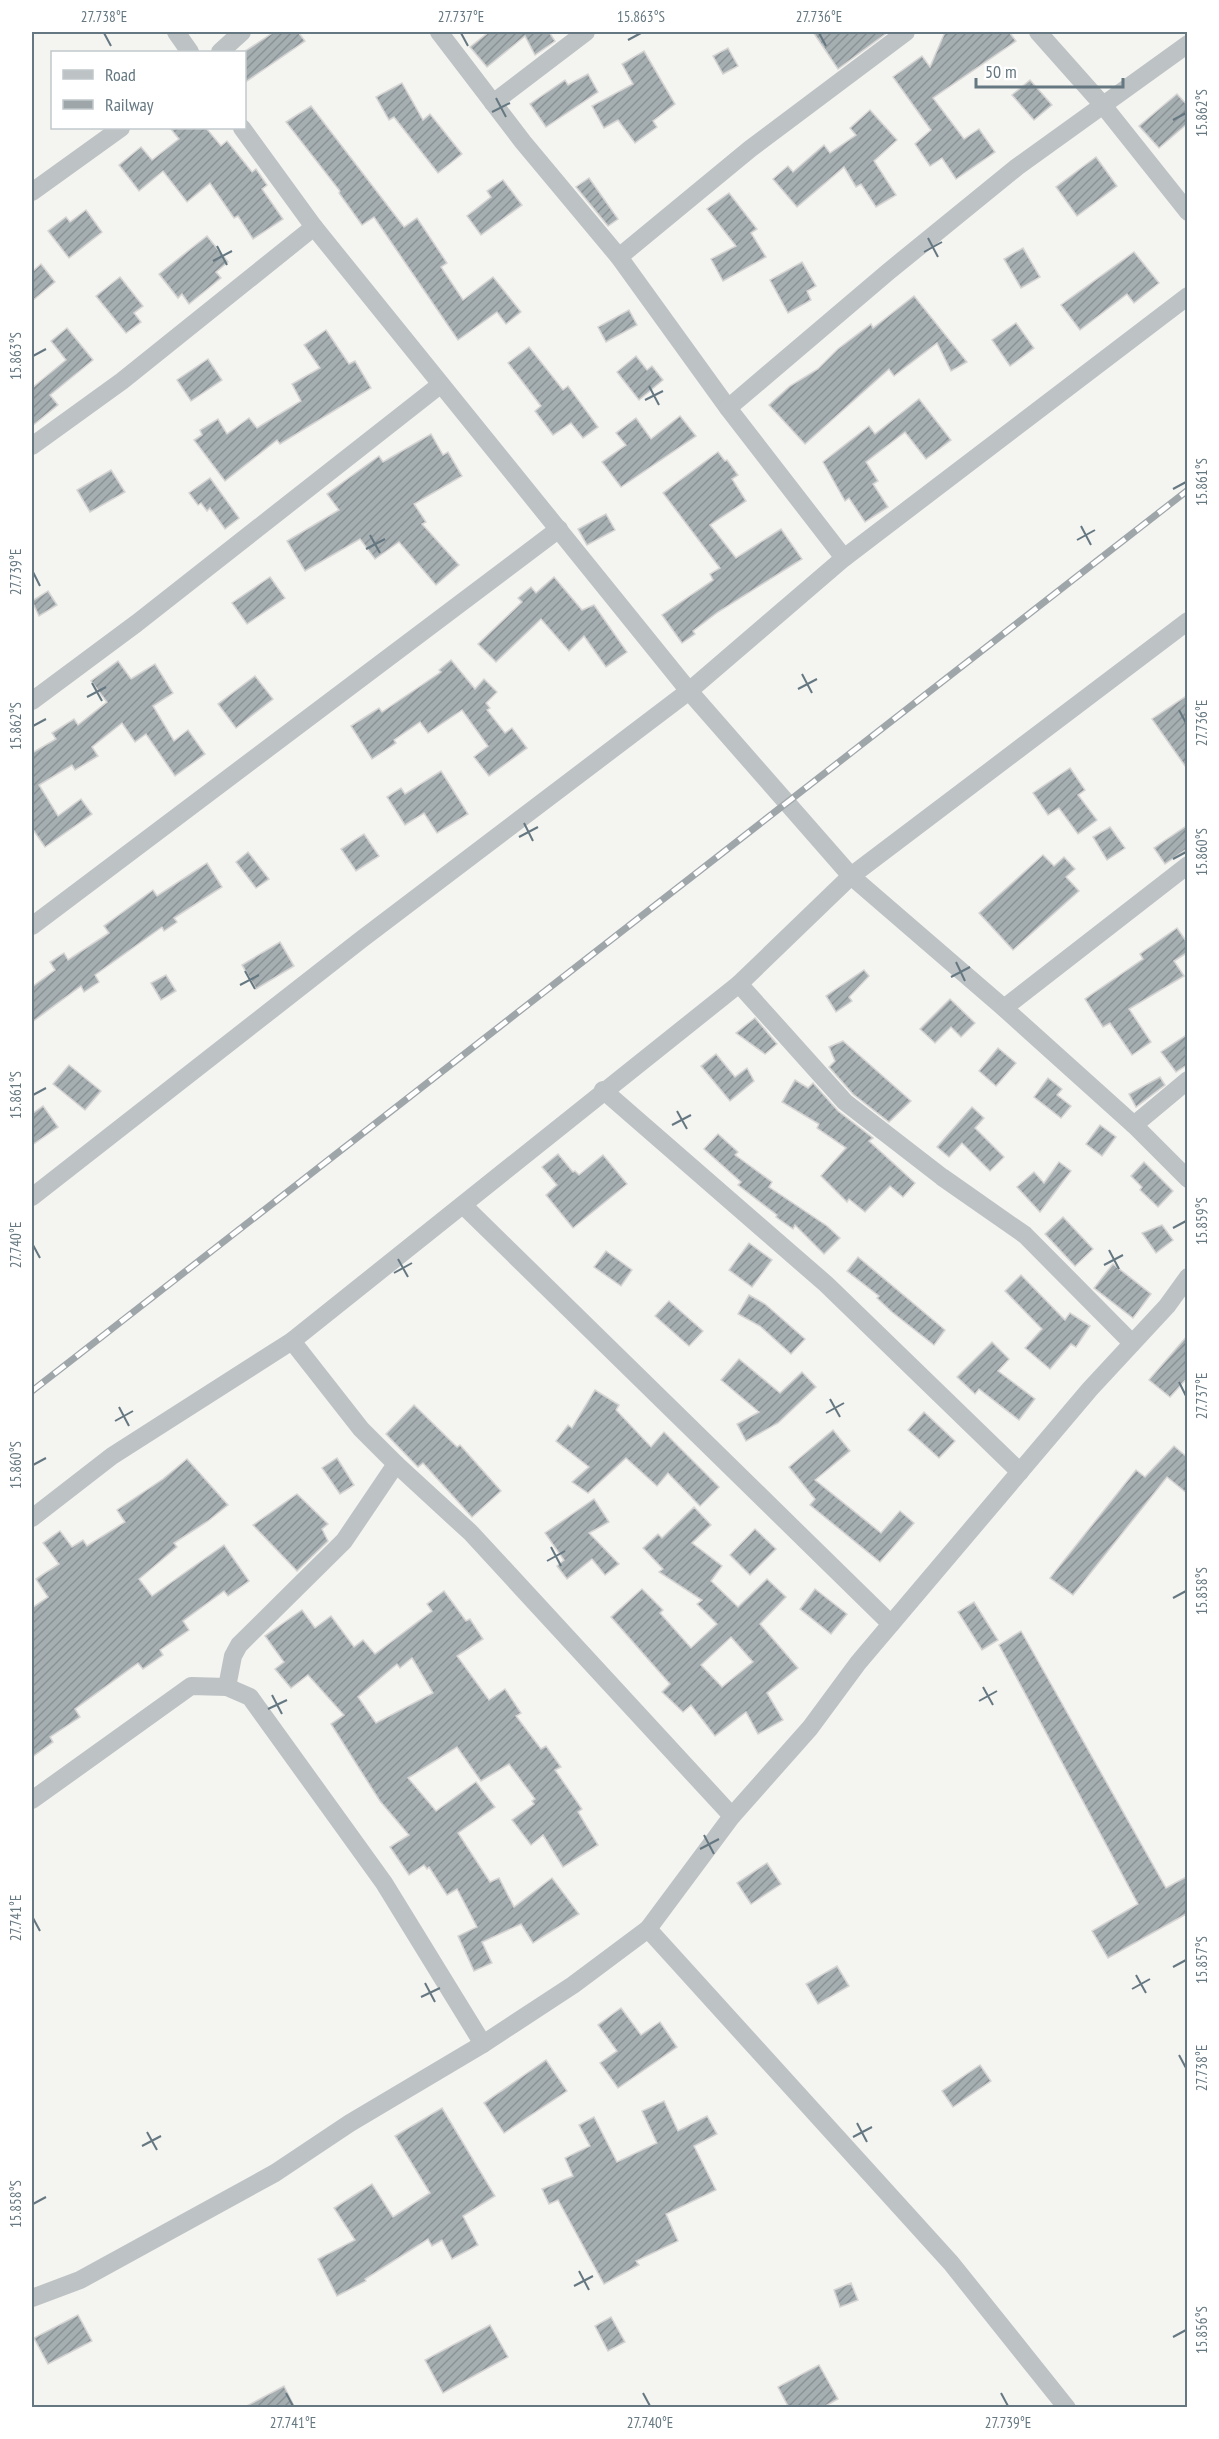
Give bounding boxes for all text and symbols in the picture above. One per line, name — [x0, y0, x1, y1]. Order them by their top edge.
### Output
text: 27.738°E — [81, 7, 127, 26]
text: 27.737°E — [438, 7, 484, 26]
text: 15.863°S — [617, 7, 665, 26]
text: 27.736°E — [796, 7, 842, 26]
legend — [51, 51, 246, 129]
scale bar — [976, 51, 1123, 89]
text: 50 m — [985, 60, 1017, 83]
text: Road — [105, 63, 136, 86]
text: 15.862°S — [1192, 89, 1211, 137]
text: Railway — [105, 93, 154, 116]
text: 15.863°S — [6, 332, 25, 380]
text: 15.861°S — [1192, 458, 1211, 506]
text: 27.739°E — [6, 549, 25, 595]
text: 27.736°E — [1192, 700, 1211, 746]
text: 15.862°S — [6, 702, 25, 750]
text: 15.860°S — [1192, 828, 1211, 876]
text: 15.861°S — [6, 1071, 25, 1119]
text: 15.859°S — [1192, 1197, 1211, 1245]
text: 27.740°E — [6, 1222, 25, 1268]
text: 27.737°E — [1192, 1373, 1211, 1419]
text: 15.860°S — [6, 1441, 25, 1489]
text: 15.858°S — [1192, 1567, 1211, 1615]
text: 27.741°E — [6, 1895, 25, 1941]
text: 15.857°S — [1192, 1936, 1211, 1984]
text: 27.738°E — [1192, 2045, 1211, 2091]
text: 15.858°S — [6, 2180, 25, 2228]
text: 15.856°S — [1192, 2306, 1211, 2354]
text: 27.741°E — [270, 2413, 316, 2432]
text: 27.740°E — [627, 2413, 673, 2432]
text: 27.739°E — [985, 2413, 1031, 2432]

